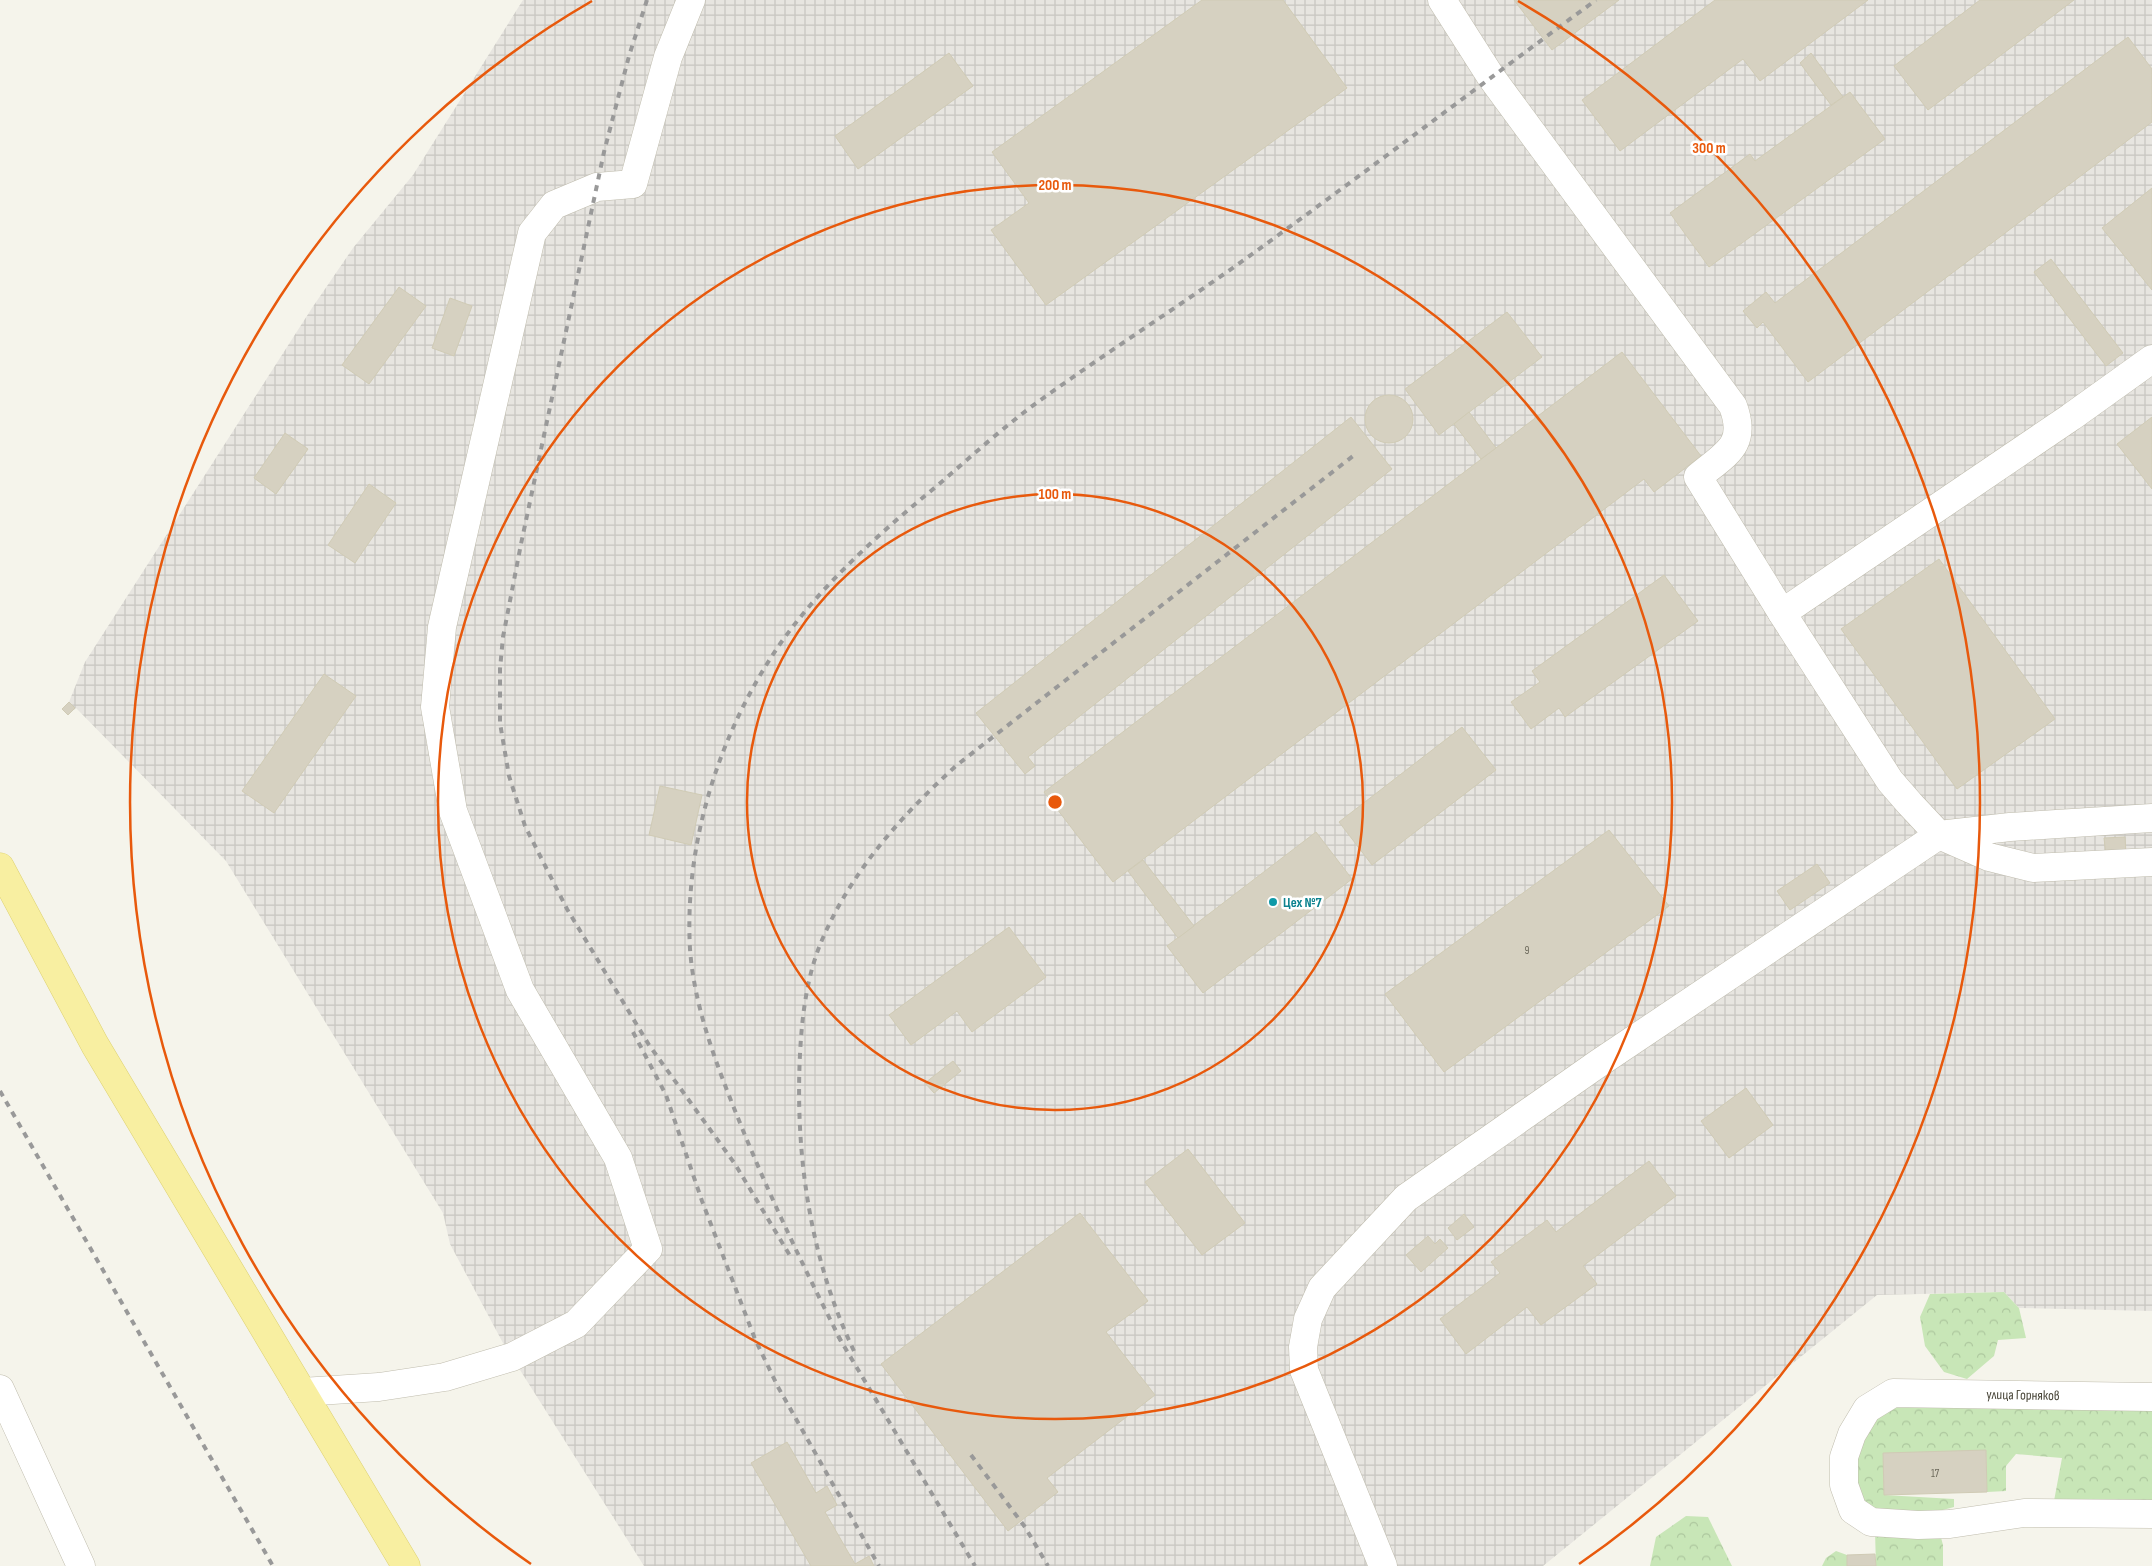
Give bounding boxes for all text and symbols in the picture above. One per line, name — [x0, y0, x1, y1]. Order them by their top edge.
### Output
text: 300 m — [1692, 139, 1726, 158]
text: 200 m — [1038, 176, 1072, 195]
text: 100 m — [1039, 485, 1071, 504]
centre of rings — [1046, 793, 1064, 811]
place label: Цех №7 — [1283, 894, 1323, 911]
marker: Цех №7 — [1267, 896, 1279, 908]
house number: 9 — [1525, 944, 1530, 957]
street label: улица Горняков — [1986, 1386, 2060, 1404]
house number: 17 — [1931, 1467, 1940, 1480]

